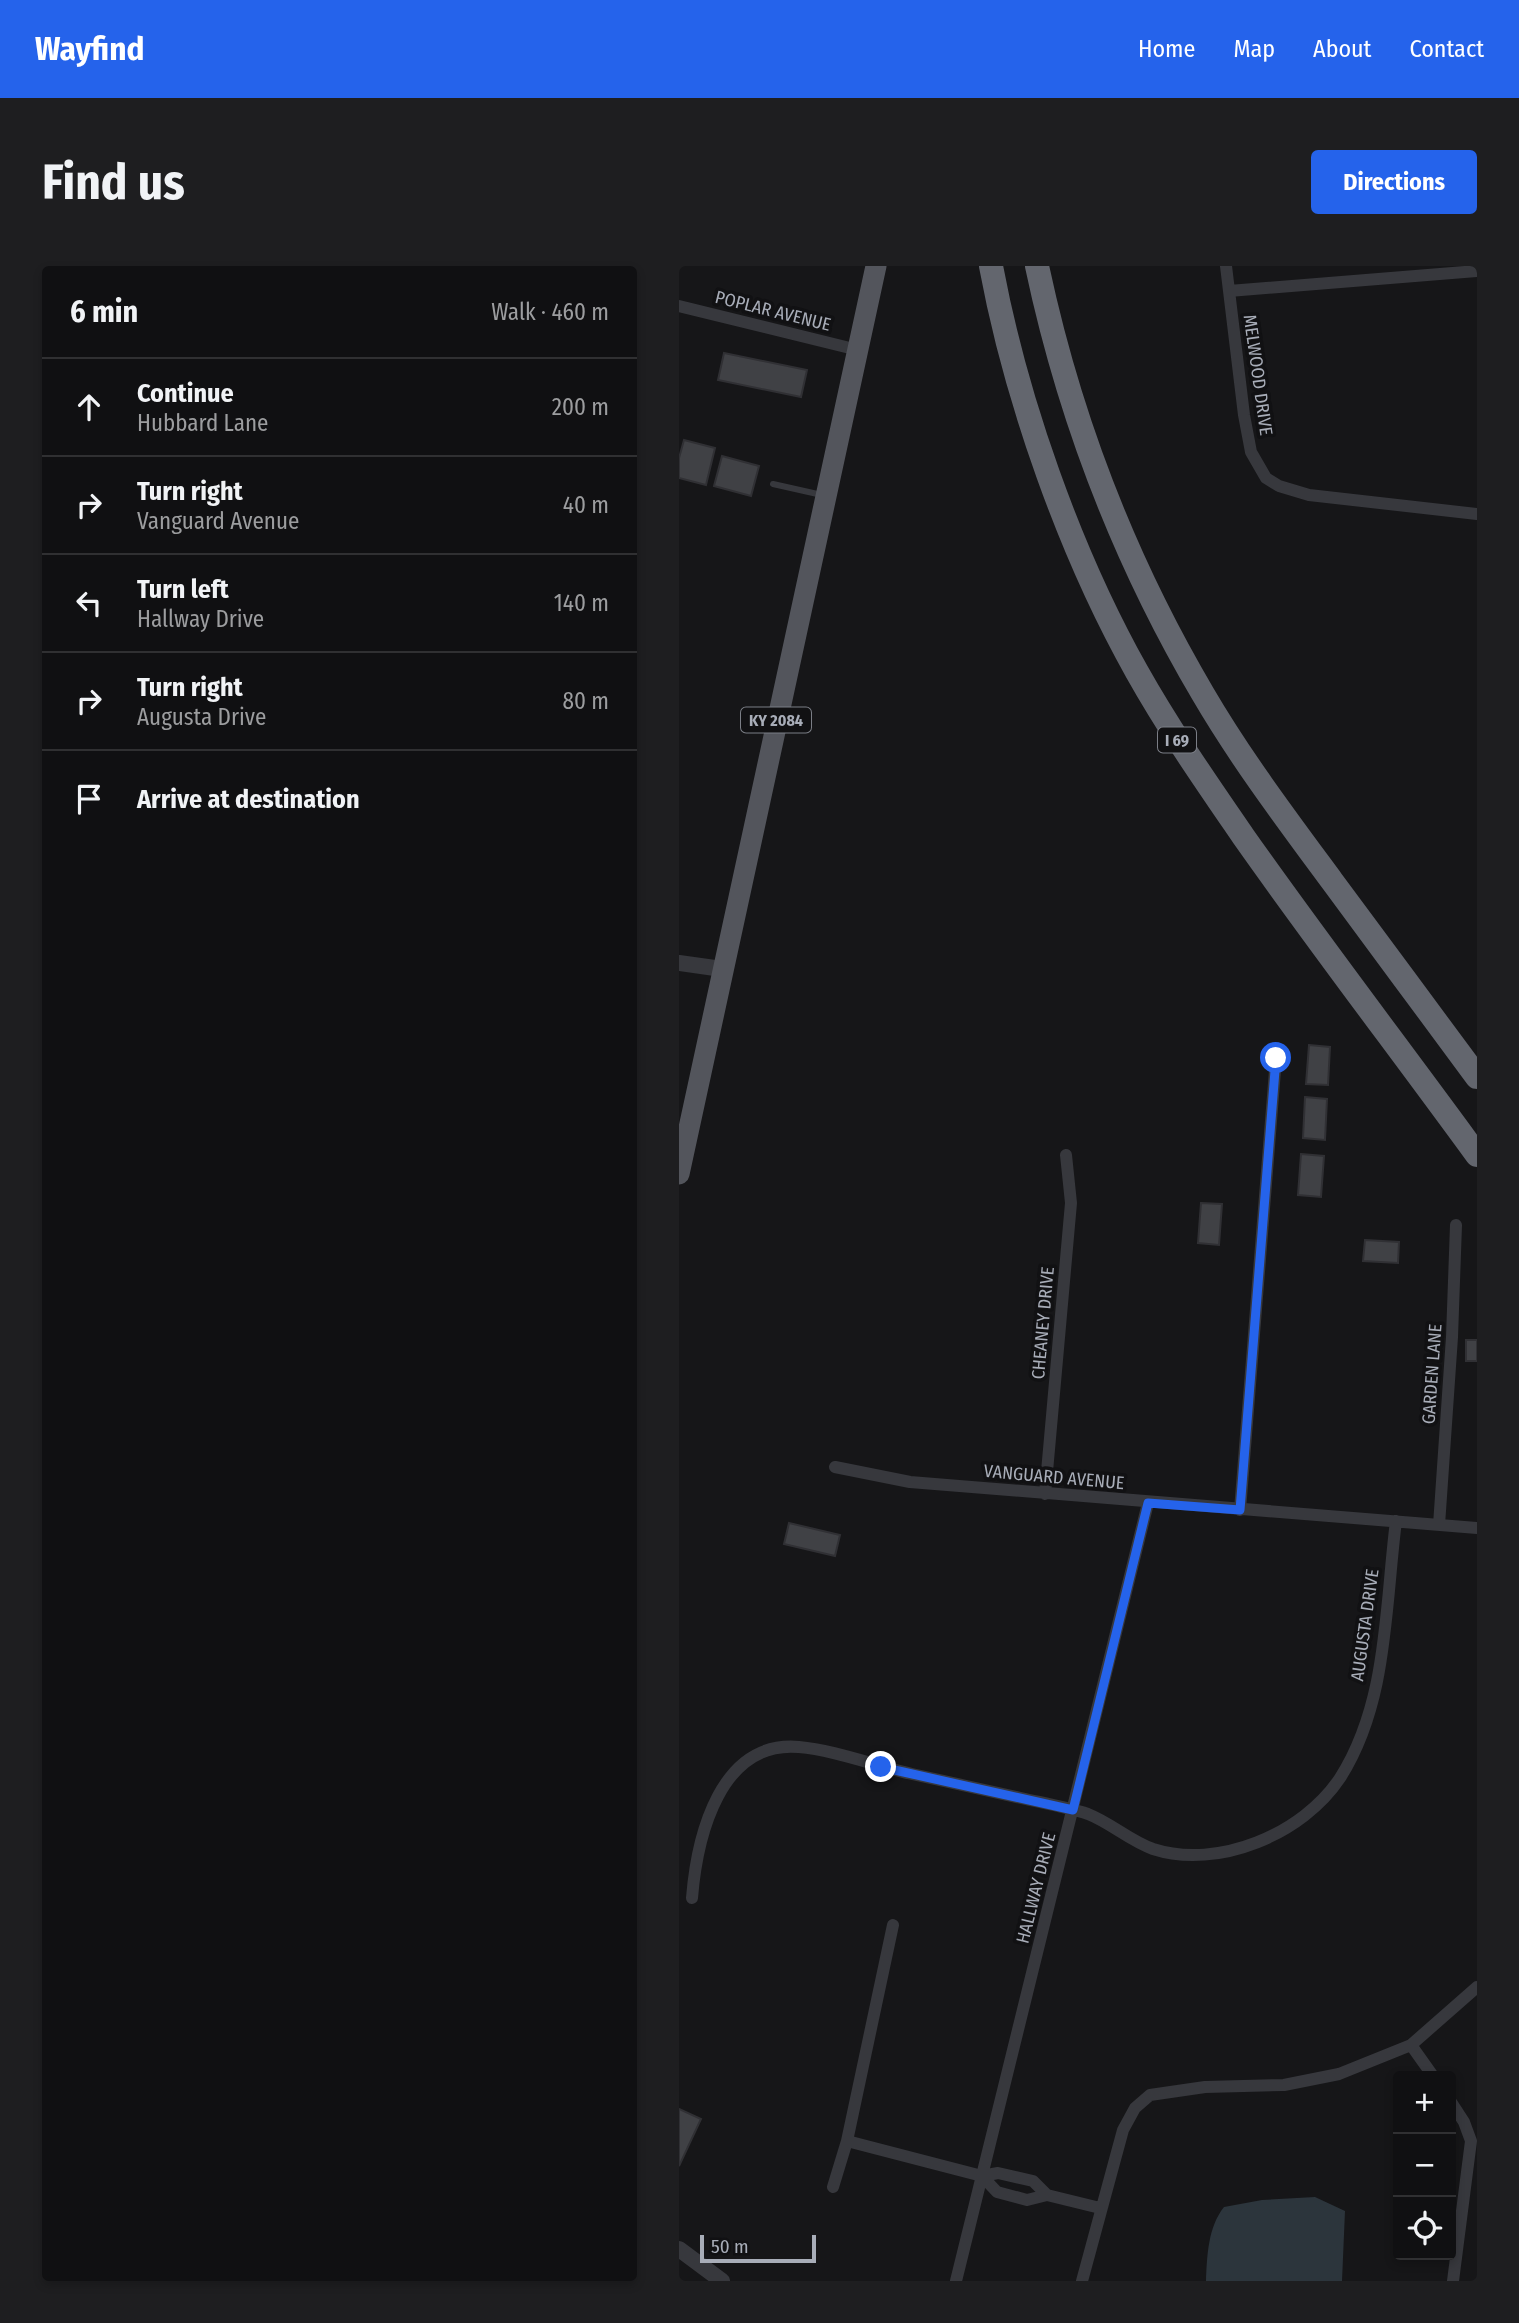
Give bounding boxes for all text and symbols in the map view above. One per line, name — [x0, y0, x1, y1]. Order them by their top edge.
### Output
text: Wayfind — [35, 29, 144, 69]
text: Home — [1138, 35, 1195, 63]
text: Map — [1233, 35, 1275, 63]
text: About — [1313, 35, 1371, 63]
text: Contact — [1409, 35, 1484, 63]
button: Directions — [1311, 150, 1477, 214]
text: Find us — [42, 153, 185, 212]
street label: POPLAR AVENUE — [713, 286, 833, 336]
text: 6 min — [70, 294, 138, 330]
text: Walk · 460 m — [491, 298, 609, 326]
street label: MELWOOD DRIVE — [1239, 313, 1277, 437]
text: Continue — [137, 378, 234, 409]
icon: ahead — [70, 388, 108, 426]
text: 200 m — [552, 393, 609, 421]
text: Hubbard Lane — [137, 409, 268, 437]
text: Turn right — [137, 476, 243, 507]
icon: right — [70, 486, 108, 524]
text: 40 m — [563, 491, 609, 519]
text: Vanguard Avenue — [137, 507, 299, 535]
text: Turn left — [137, 574, 229, 605]
icon: left — [70, 584, 108, 622]
text: 140 m — [554, 589, 609, 617]
text: Hallway Drive — [137, 605, 264, 633]
text: Turn right — [137, 672, 243, 703]
icon: right — [70, 682, 108, 720]
text: 80 m — [562, 687, 609, 715]
text: Augusta Drive — [137, 703, 266, 731]
road number: KY 2084 — [741, 708, 811, 733]
road number: I 69 — [1158, 727, 1196, 752]
icon: arrive — [70, 780, 108, 818]
text: Arrive at destination — [137, 784, 360, 815]
route start — [1260, 1042, 1291, 1073]
street label: CHEANEY DRIVE — [1027, 1266, 1059, 1380]
street label: GARDEN LANE — [1418, 1323, 1446, 1425]
street label: VANGUARD AVENUE — [983, 1460, 1125, 1494]
street label: AUGUSTA DRIVE — [1346, 1568, 1384, 1682]
route end — [865, 1751, 896, 1782]
street label: HALLWAY DRIVE — [1012, 1830, 1060, 1946]
map controls — [1393, 2071, 1456, 2260]
button: + — [1393, 2071, 1456, 2134]
button: − — [1393, 2134, 1456, 2197]
button: locate — [1393, 2197, 1456, 2260]
scale bar — [700, 2232, 815, 2264]
text: 50 m — [711, 2235, 749, 2258]

